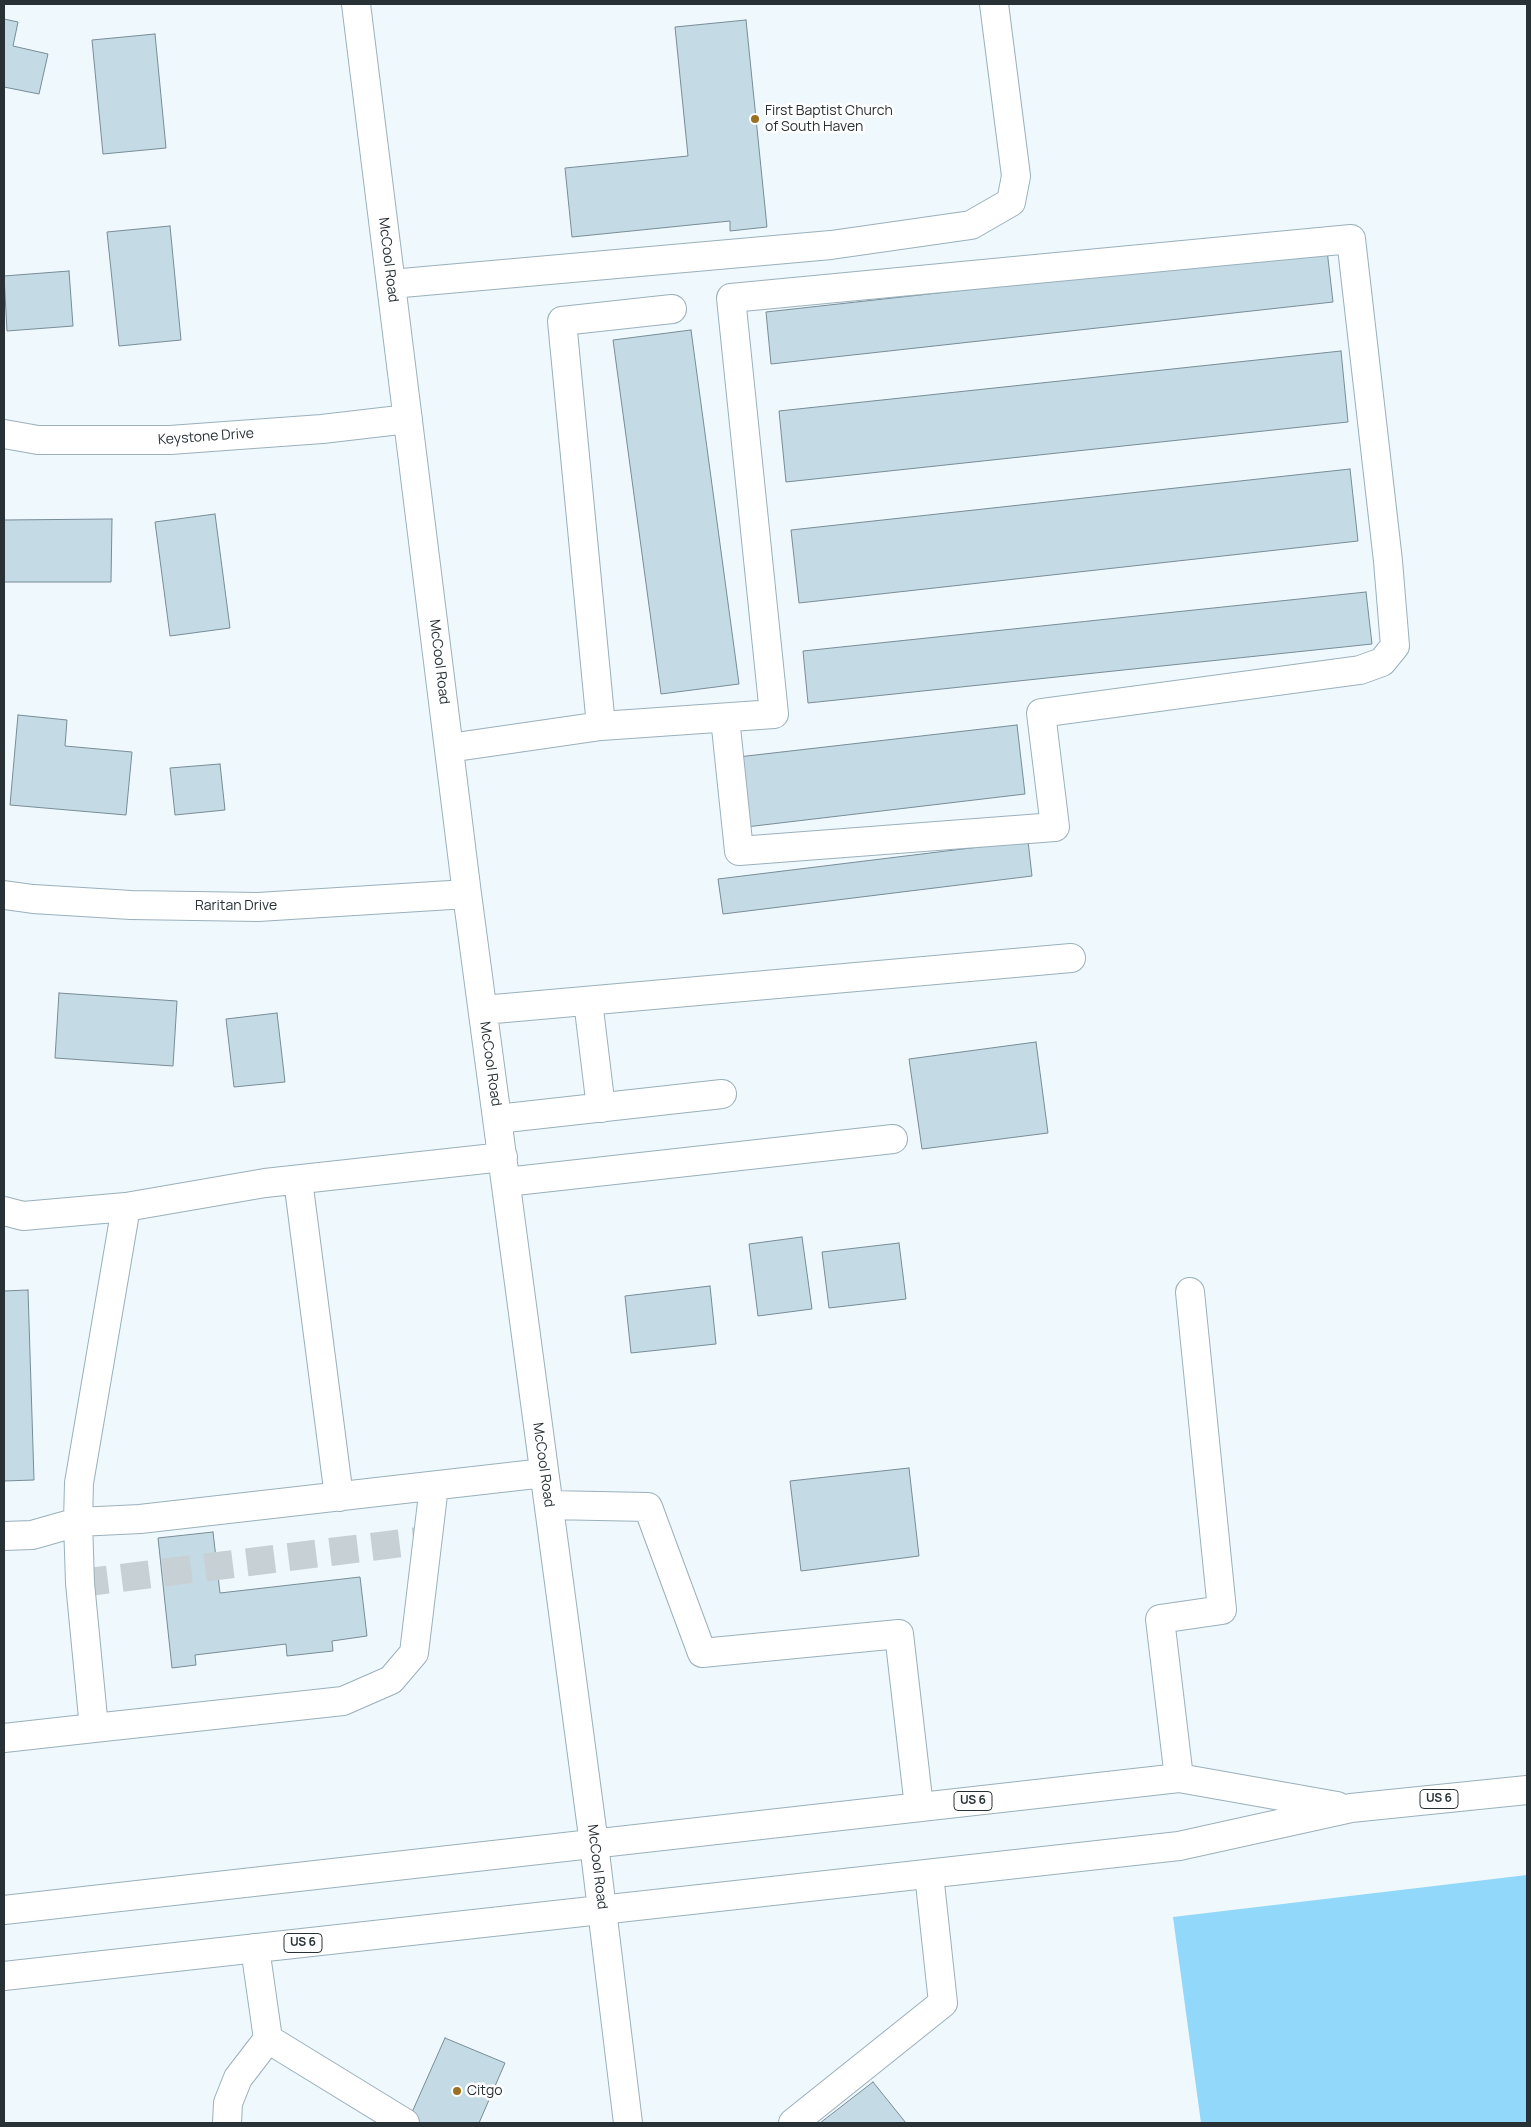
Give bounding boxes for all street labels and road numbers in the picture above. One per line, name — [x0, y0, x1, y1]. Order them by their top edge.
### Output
street label: McCool Road — [374, 217, 402, 303]
street label: Keystone Drive — [157, 425, 255, 449]
street label: McCool Road — [425, 619, 453, 705]
street label: Raritan Drive — [195, 898, 277, 914]
street label: McCool Road — [476, 1021, 504, 1107]
street label: McCool Road — [529, 1422, 557, 1508]
road number: US 6 — [1420, 1790, 1458, 1808]
road number: US 6 — [954, 1792, 992, 1810]
street label: McCool Road — [583, 1824, 611, 1910]
road number: US 6 — [284, 1934, 322, 1952]

